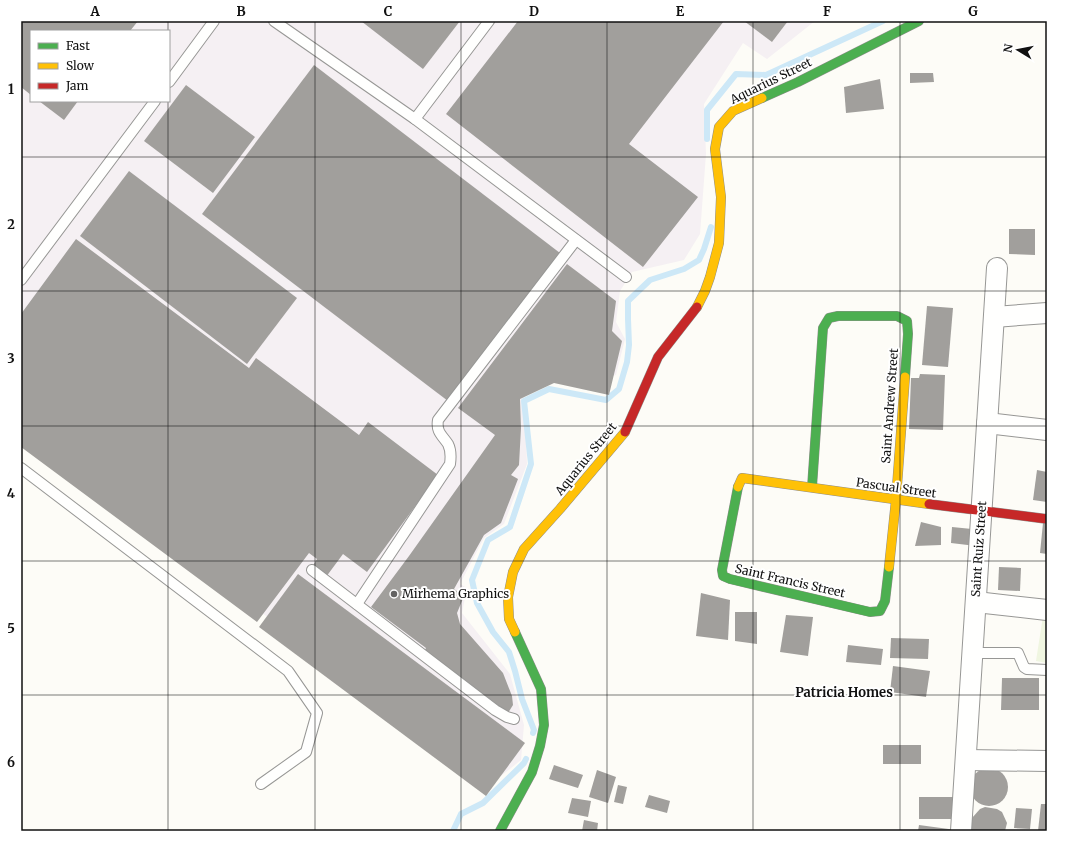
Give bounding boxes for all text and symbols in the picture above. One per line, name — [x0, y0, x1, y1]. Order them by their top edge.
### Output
text: A — [89, 3, 100, 20]
text: B — [236, 3, 246, 20]
text: C — [384, 3, 393, 20]
text: D — [529, 3, 539, 20]
text: E — [676, 3, 685, 20]
text: F — [823, 3, 831, 20]
text: G — [968, 3, 978, 20]
legend — [30, 30, 170, 102]
north arrow — [998, 30, 1038, 70]
text: Fast — [66, 38, 90, 53]
text: N — [1001, 42, 1016, 54]
street label: Aquarius Street — [727, 54, 814, 107]
text: Slow — [66, 58, 95, 73]
text: Jam — [65, 78, 89, 93]
text: 1 — [8, 81, 14, 98]
text: 2 — [7, 216, 15, 233]
street label: Saint Andrew Street — [878, 348, 901, 464]
text: 3 — [7, 350, 15, 367]
street label: Aquarius Street — [551, 419, 620, 499]
street label: Pascual Street — [855, 474, 937, 501]
text: 4 — [7, 485, 16, 502]
street label: Saint Ruiz Street — [968, 500, 989, 597]
street label: Saint Francis Street — [734, 561, 847, 601]
place label: Mirhema Graphics — [402, 586, 509, 601]
marker: Mirhema Graphics — [389, 589, 399, 599]
text: 5 — [7, 620, 15, 637]
district label: Patricia Homes — [795, 684, 893, 701]
text: 6 — [7, 754, 15, 771]

